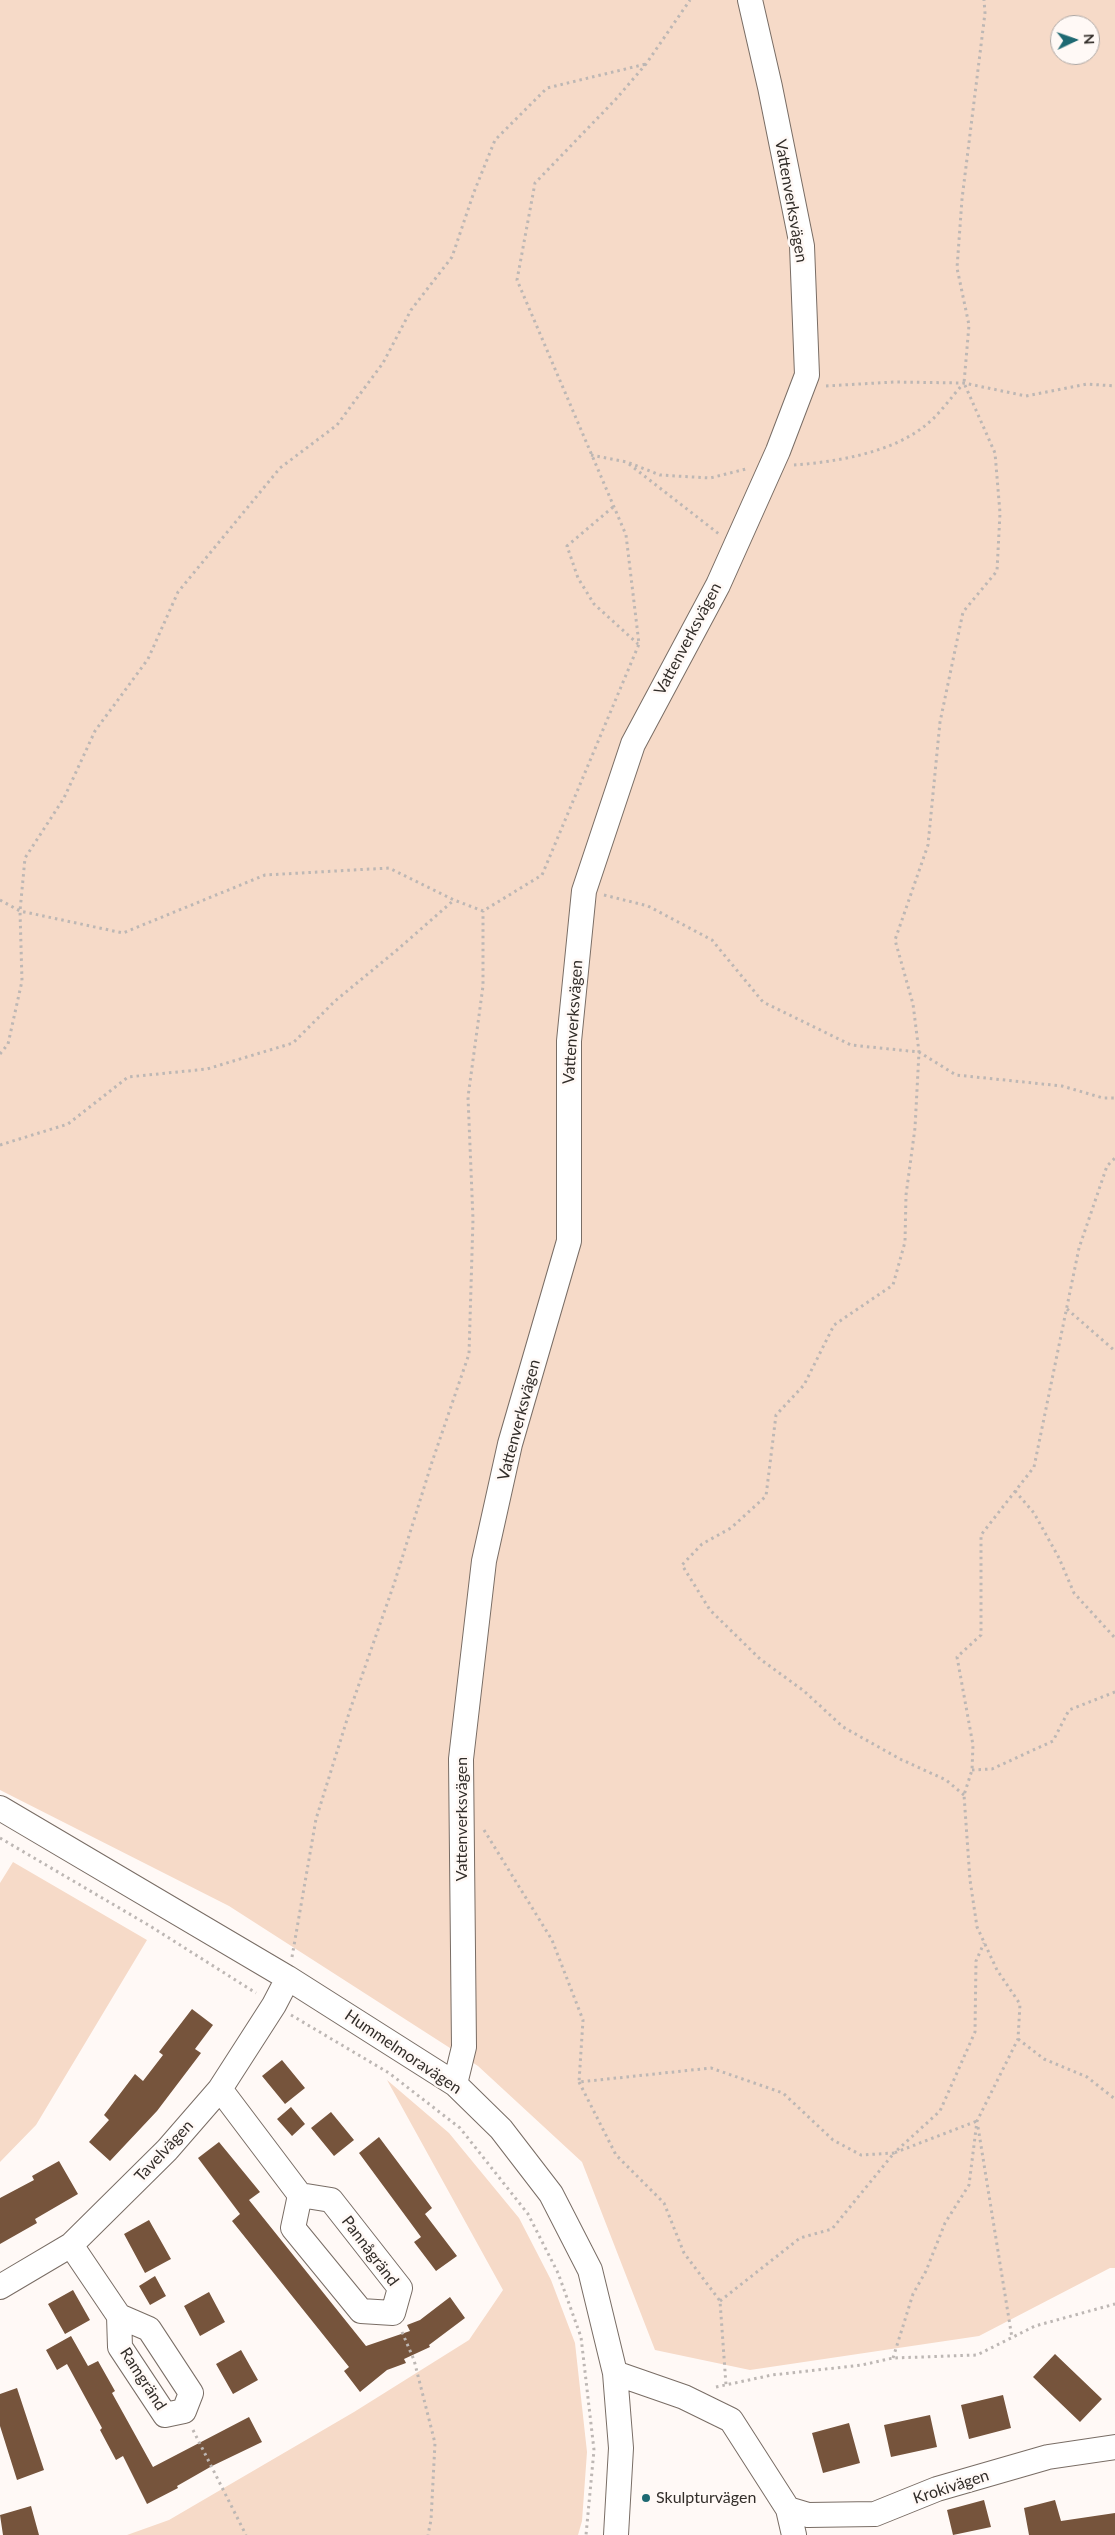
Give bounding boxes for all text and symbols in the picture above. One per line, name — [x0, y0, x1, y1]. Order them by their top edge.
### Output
north arrow — [1050, 15, 1100, 65]
text: N — [1081, 33, 1098, 45]
street label: Vattenverksvägen — [771, 138, 811, 264]
street label: Vattenverksvägen — [650, 580, 726, 698]
street label: Vattenverksvägen — [559, 959, 587, 1085]
street label: Vattenverksvägen — [494, 1357, 544, 1483]
street label: Vattenverksvägen — [452, 1757, 472, 1881]
street label: Hummelmoravägen — [341, 2006, 465, 2098]
street label: Tavelvägen — [131, 2116, 197, 2186]
street label: Pannågränd — [337, 2212, 403, 2290]
street label: Ramgränd — [116, 2344, 170, 2414]
street label: Krokivägen — [911, 2466, 991, 2508]
place label: Skulpturvägen — [656, 2488, 756, 2508]
marker: Skulpturvägen — [640, 2492, 652, 2504]

